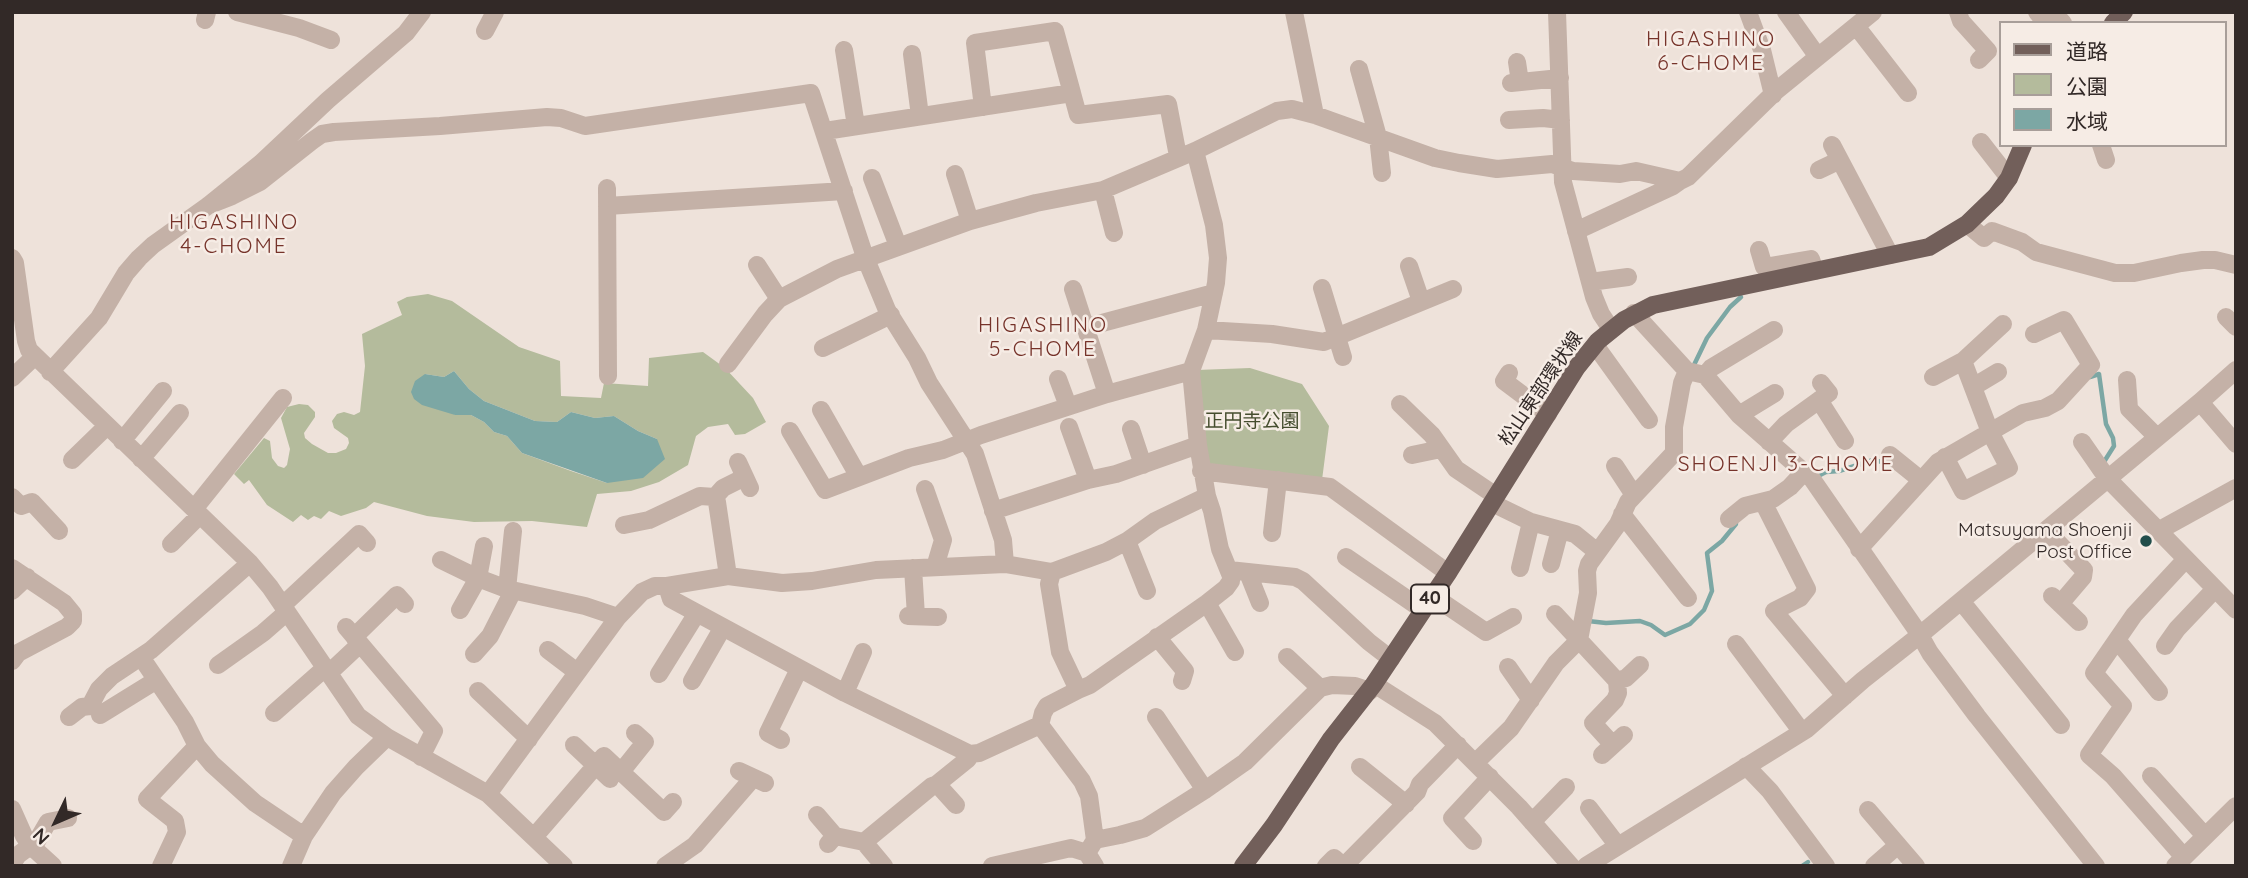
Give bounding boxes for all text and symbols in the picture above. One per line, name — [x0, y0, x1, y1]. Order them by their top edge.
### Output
legend — [2000, 21, 2227, 147]
district label: HIGASHINO 6-CHOME — [1647, 27, 1775, 77]
text: 道路 — [2066, 38, 2108, 64]
text: 公園 — [2066, 73, 2108, 99]
text: 水域 — [2066, 108, 2108, 134]
district label: HIGASHINO 4-CHOME — [170, 210, 298, 260]
district label: HIGASHINO 5-CHOME — [979, 313, 1107, 363]
street label: 松山東部環状線 — [1494, 327, 1588, 451]
park label: 正円寺公園 — [1205, 410, 1299, 432]
district label: SHOENJI 3-CHOME — [1680, 452, 1892, 478]
place label: Matsuyama Shoenji Post Office — [1958, 519, 2132, 563]
marker: Matsuyama Shoenji Post Office — [2138, 533, 2154, 549]
road number: 40 — [1411, 584, 1449, 614]
north arrow — [21, 787, 91, 857]
text: N — [27, 823, 54, 850]

